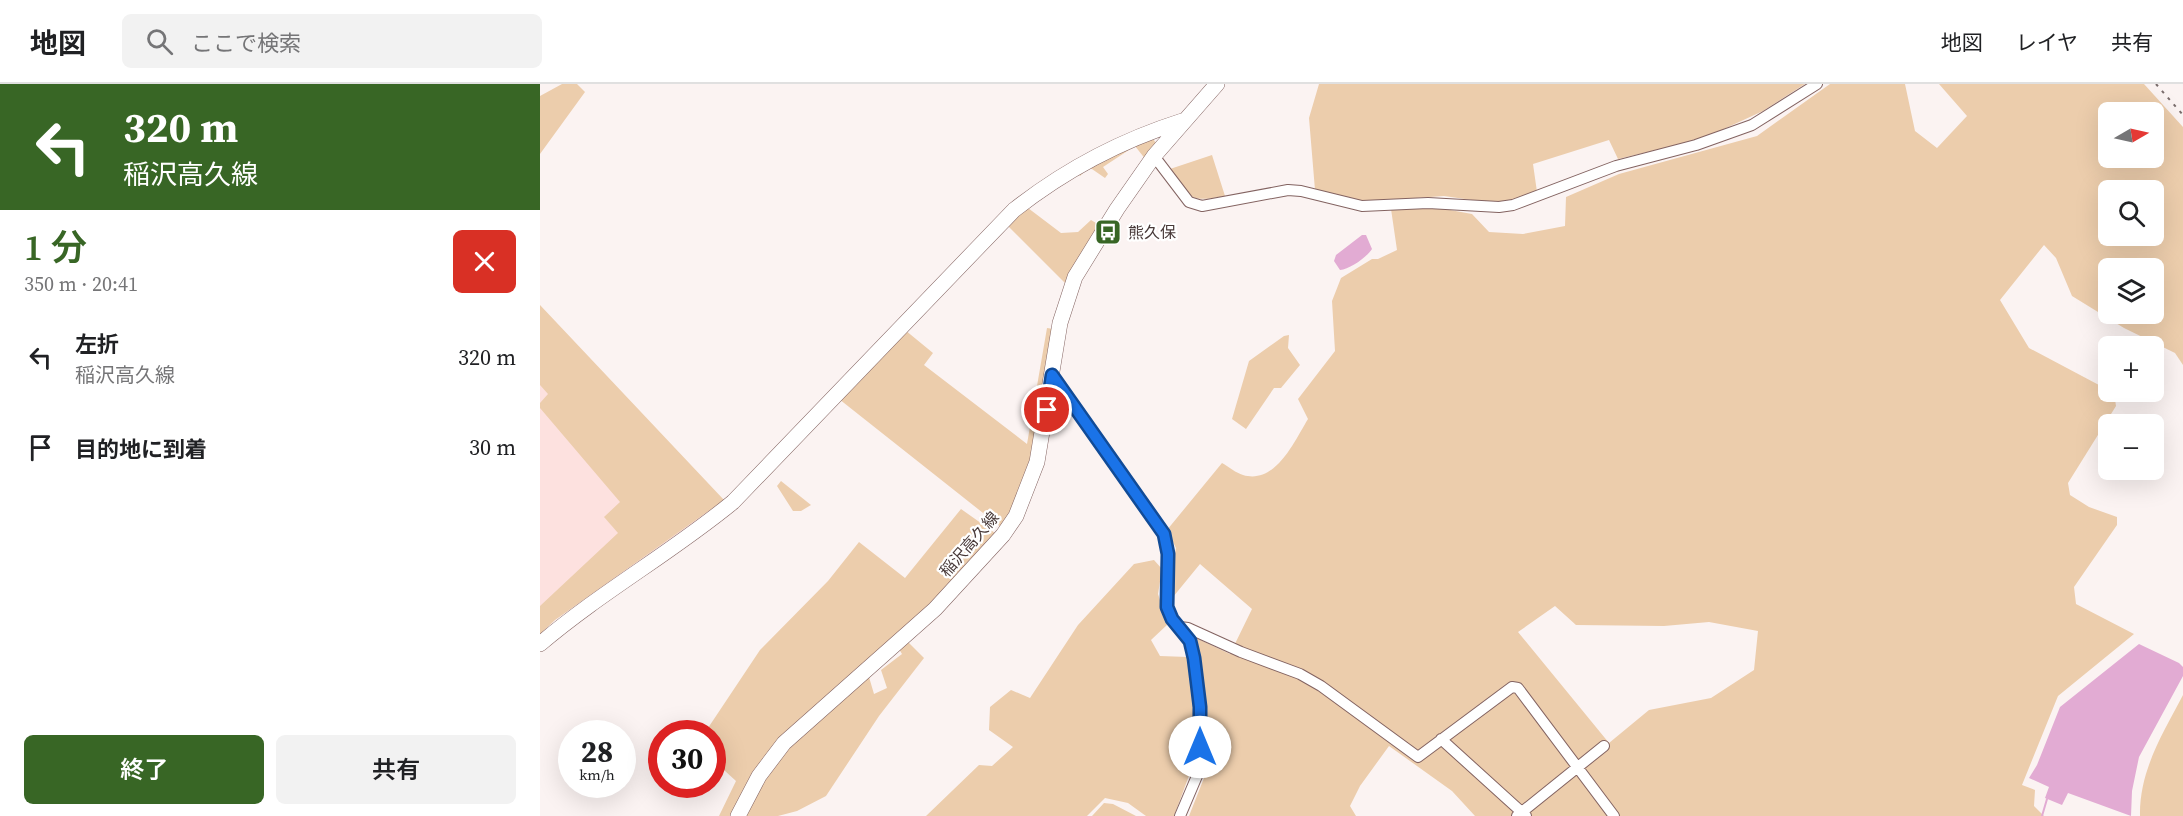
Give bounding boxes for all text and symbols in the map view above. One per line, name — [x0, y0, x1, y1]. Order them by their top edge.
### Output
search box — [122, 14, 542, 68]
text: 地図 — [30, 24, 86, 62]
icon: search — [143, 25, 176, 58]
text: ここで検索 — [191, 28, 301, 58]
text: 地図 — [1941, 28, 1983, 57]
text: レイヤ — [2016, 28, 2078, 57]
text: 共有 — [2111, 28, 2153, 57]
text: 320 m — [123, 98, 238, 156]
north arrow — [2098, 102, 2164, 168]
map controls — [2098, 102, 2164, 480]
icon: left — [24, 108, 102, 186]
text: 稲沢高久線 — [123, 156, 258, 193]
button: search — [2098, 180, 2164, 246]
bus stop icon: 熊久保 — [1093, 217, 1123, 247]
place label: 熊久保 — [1128, 221, 1176, 243]
text: 1 分 — [24, 223, 87, 272]
button: close — [453, 230, 516, 293]
button: layers — [2098, 258, 2164, 324]
text: 350 m · 20:41 — [24, 270, 138, 298]
text: 左折 — [75, 329, 119, 359]
button: + — [2098, 336, 2164, 402]
icon: left — [24, 341, 57, 374]
text: 320 m — [458, 342, 516, 372]
text: 稲沢高久線 — [75, 361, 175, 389]
pin — [1021, 384, 1072, 435]
icon: arrive — [1030, 393, 1063, 426]
button: − — [2098, 414, 2164, 480]
icon: arrive — [24, 431, 57, 464]
text: 30 m — [469, 432, 516, 462]
text: 目的地に到着 — [75, 434, 207, 464]
street label: 稲沢高久線 — [934, 507, 1004, 581]
position arrow — [1168, 715, 1232, 779]
speed limit sign: 30 — [648, 720, 726, 798]
text: 28 — [581, 731, 613, 772]
button: 終了 — [24, 735, 264, 804]
button: 共有 — [276, 735, 516, 804]
text: km/h — [579, 764, 615, 785]

